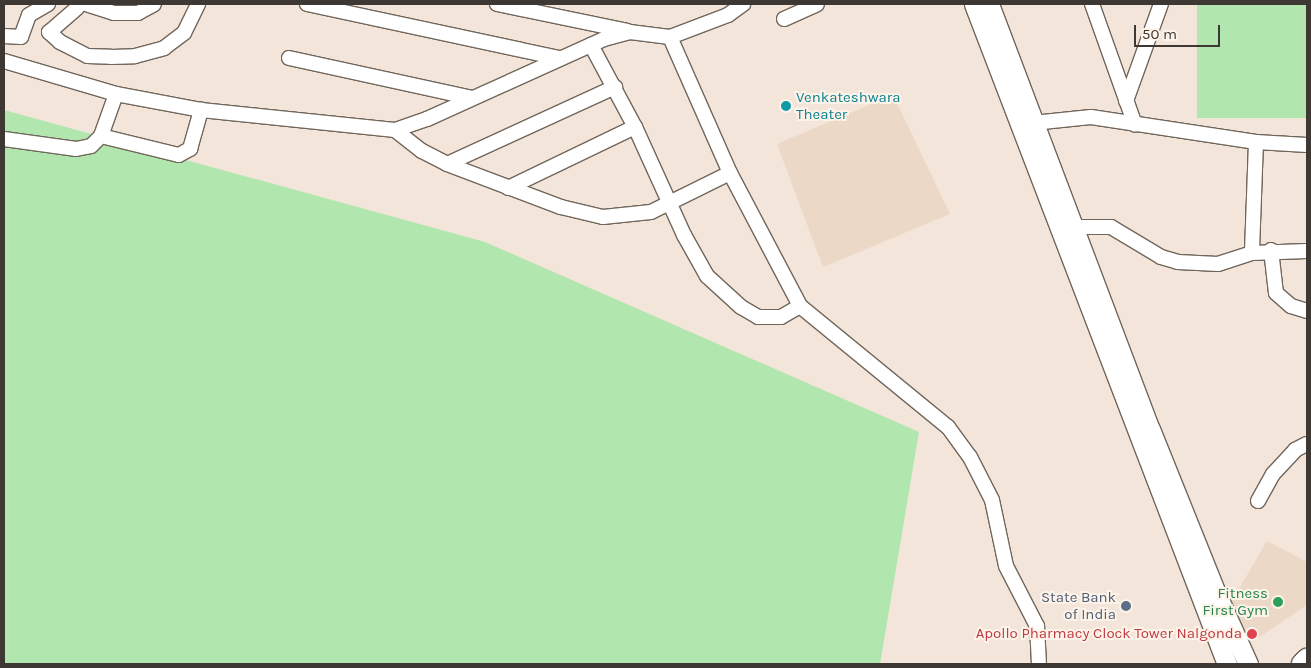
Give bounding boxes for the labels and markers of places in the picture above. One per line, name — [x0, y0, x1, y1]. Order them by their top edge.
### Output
place label: Venkateshwara Theater — [796, 88, 901, 123]
marker: Venkateshwara Theater — [780, 100, 792, 112]
place label: Fitness First Gym — [1202, 584, 1268, 619]
place label: State Bank of India — [1041, 588, 1116, 623]
marker: Fitness First Gym — [1272, 596, 1284, 608]
marker: State Bank of India — [1120, 600, 1132, 612]
place label: Apollo Pharmacy Clock Tower Nalgonda — [976, 625, 1242, 643]
marker: Apollo Pharmacy Clock Tower Nalgonda — [1246, 628, 1258, 640]

